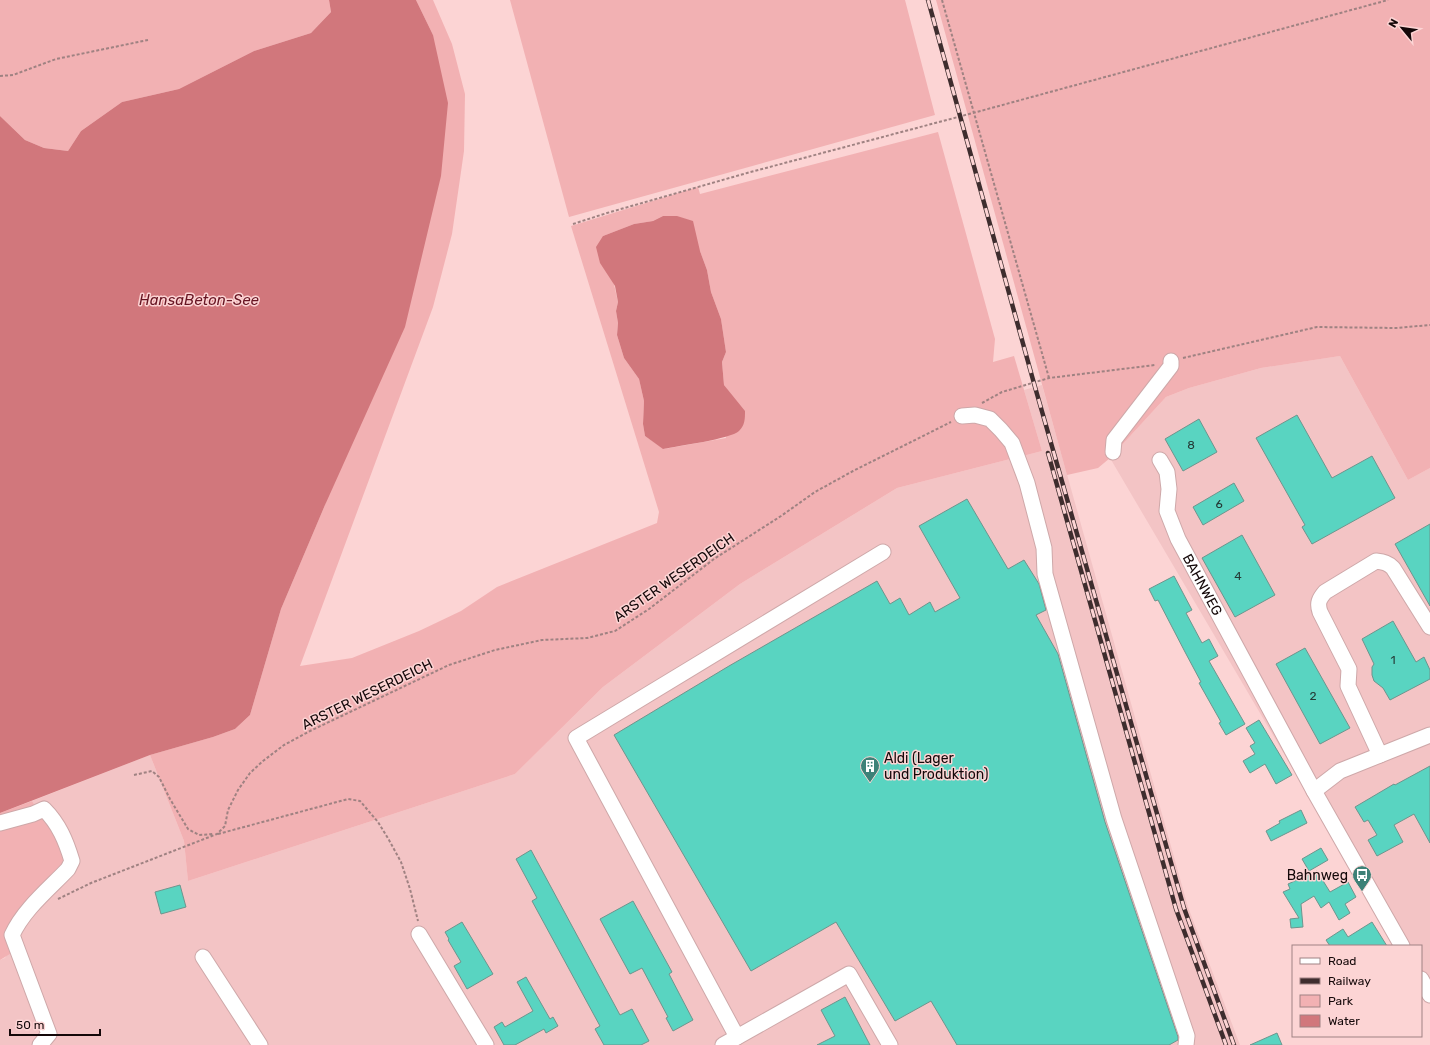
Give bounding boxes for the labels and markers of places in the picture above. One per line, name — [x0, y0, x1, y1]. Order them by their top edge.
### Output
place label: Aldi (Lager und Produktion) — [884, 750, 988, 783]
building icon: Aldi (Lager und Produktion) — [859, 755, 881, 783]
bus stop icon: Bahnweg — [1351, 864, 1373, 892]
place label: Bahnweg — [1287, 867, 1348, 884]

